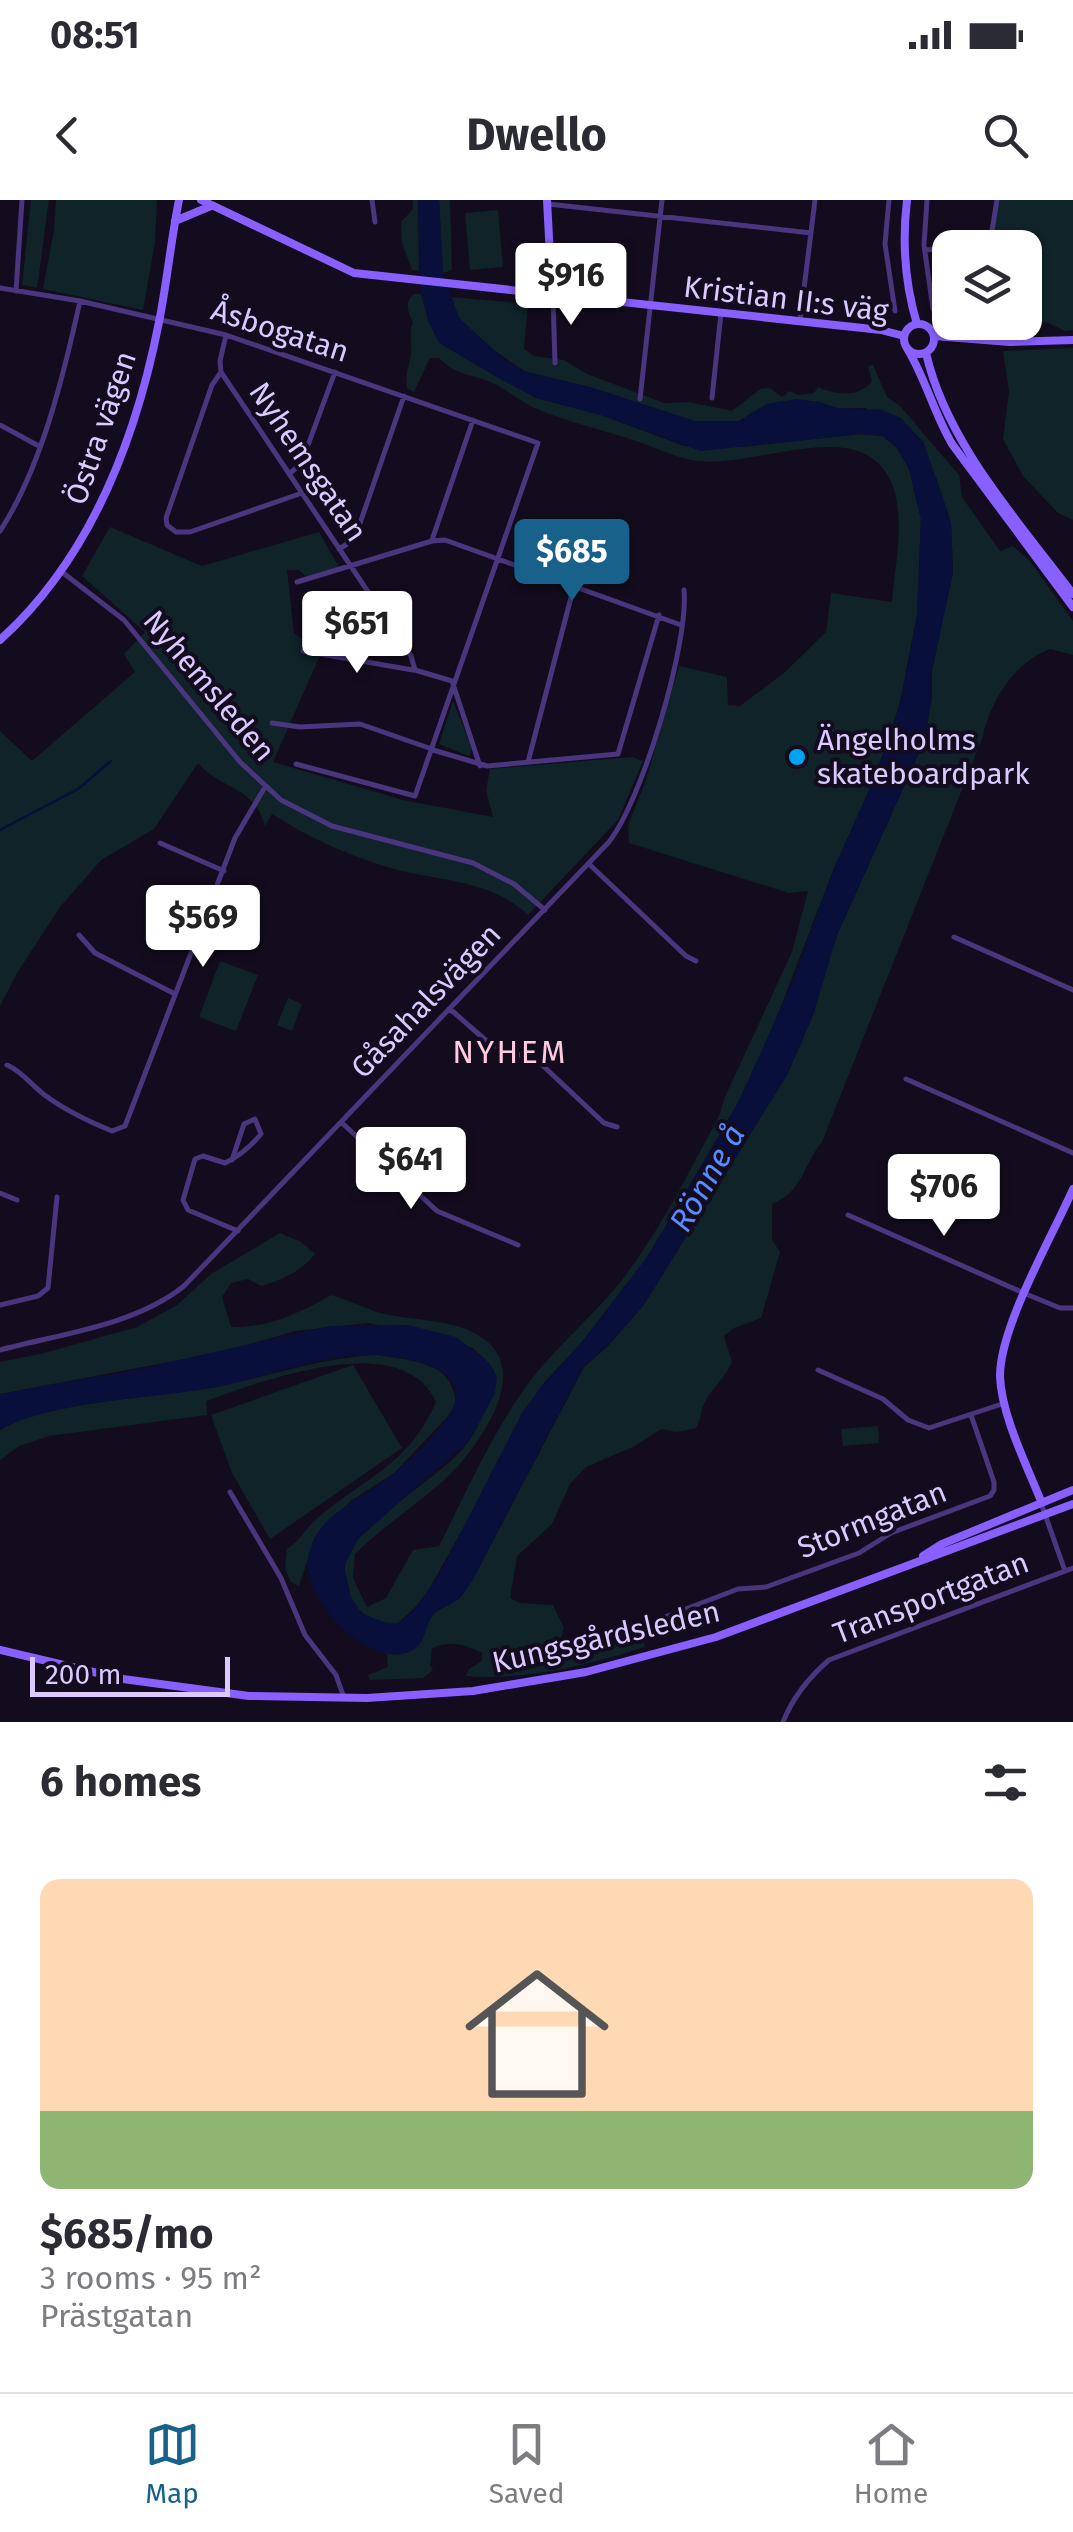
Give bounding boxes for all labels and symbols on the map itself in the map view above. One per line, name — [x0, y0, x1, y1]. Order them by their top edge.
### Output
pin: $916 — [512, 243, 630, 328]
street label: Kristian II:s väg — [682, 269, 891, 329]
street label: Åsbogatan — [207, 291, 354, 370]
street label: Östra vägen — [58, 347, 144, 509]
street label: Nyhemsgatan — [241, 375, 375, 549]
pin: $685 — [513, 519, 631, 604]
pin: $651 — [298, 591, 416, 676]
street label: Nyhemsleden — [136, 603, 282, 769]
place label: Ängelholms skateboardpark — [817, 722, 1030, 792]
marker: Ängelholms skateboardpark — [786, 746, 808, 768]
pin: $569 — [144, 885, 262, 970]
street label: Gåsahalsvägen — [344, 916, 508, 1086]
district label: NYHEM — [452, 1033, 568, 1071]
water label: Rönne å — [661, 1118, 753, 1238]
pin: $641 — [352, 1127, 470, 1212]
pin: $706 — [885, 1154, 1003, 1239]
street label: Stormgatan — [792, 1474, 952, 1566]
street label: Transportgatan — [828, 1544, 1034, 1652]
street label: Kungsgårdsleden — [489, 1593, 723, 1681]
scale bar — [30, 1652, 230, 1696]

